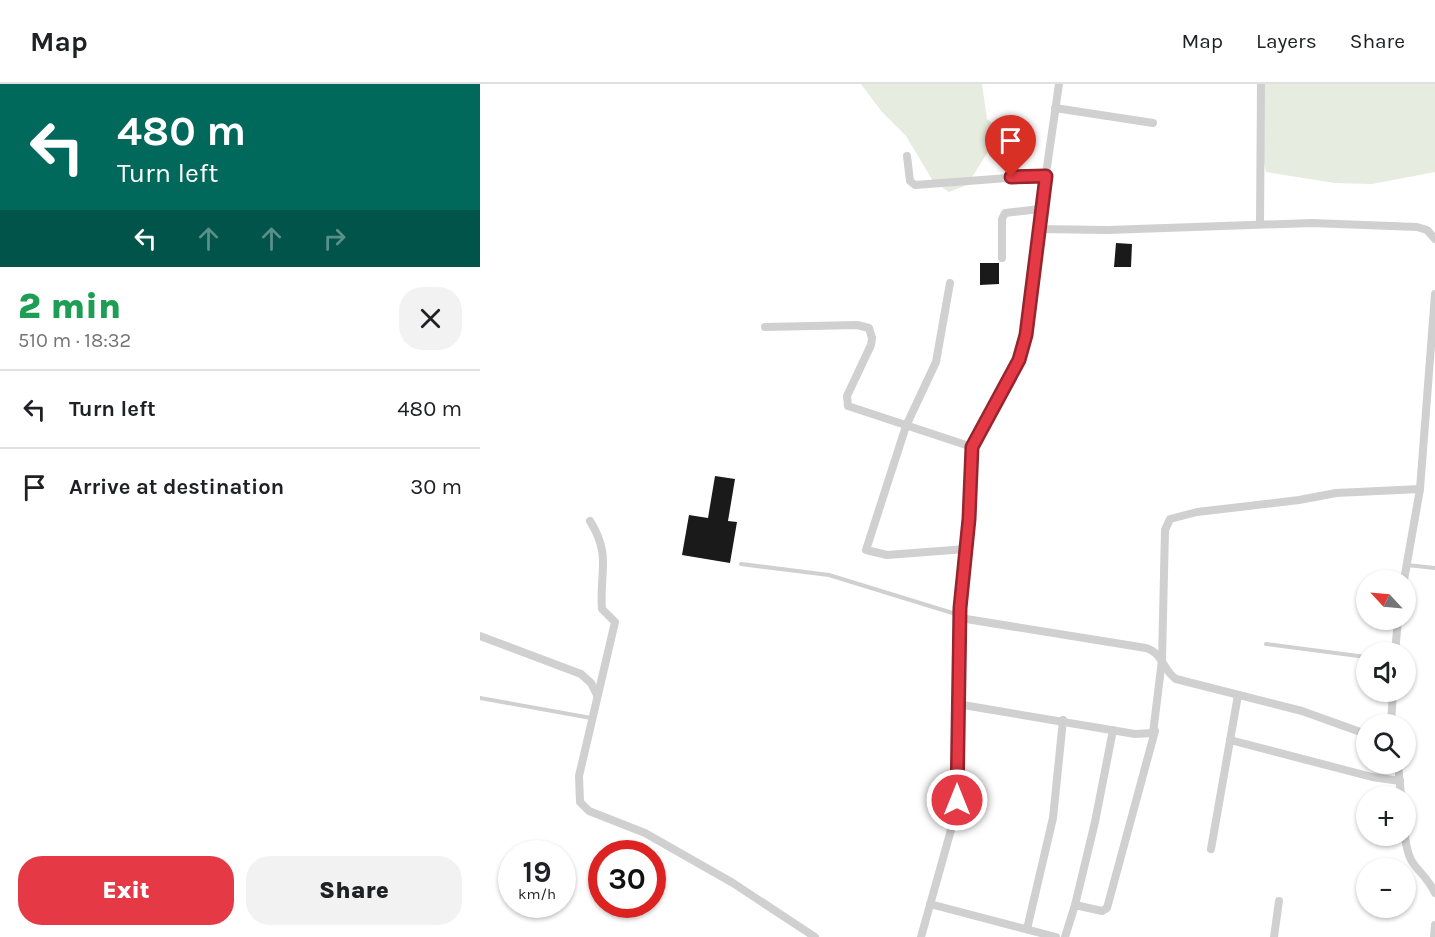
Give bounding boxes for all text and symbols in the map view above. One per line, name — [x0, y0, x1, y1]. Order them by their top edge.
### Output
text: Map — [30, 25, 88, 58]
text: Map — [1181, 29, 1223, 53]
text: Layers — [1256, 29, 1317, 53]
text: Share — [1350, 29, 1405, 53]
text: 480 m — [117, 106, 246, 156]
icon: left — [18, 108, 96, 186]
pin — [985, 115, 1036, 177]
icon: arrive — [994, 124, 1027, 157]
text: Turn left — [117, 157, 218, 189]
icon: left — [129, 222, 162, 255]
icon: ahead — [192, 222, 225, 255]
icon: ahead — [255, 222, 288, 255]
icon: right — [318, 222, 351, 255]
text: 2 min — [18, 285, 121, 327]
button: close — [399, 287, 462, 350]
text: 510 m · 18:32 — [18, 329, 131, 352]
icon: left — [18, 393, 51, 426]
text: Turn left — [69, 396, 156, 422]
text: 480 m — [397, 396, 462, 422]
icon: arrive — [18, 471, 51, 504]
text: Arrive at destination — [69, 474, 284, 500]
text: 30 m — [410, 474, 462, 500]
north arrow — [1356, 570, 1416, 630]
map controls — [1356, 570, 1416, 918]
button: sound — [1356, 642, 1416, 702]
button: search — [1356, 714, 1416, 774]
position arrow — [925, 768, 989, 832]
button: + — [1356, 786, 1416, 846]
speed limit sign: 30 — [588, 840, 666, 918]
text: 19 — [522, 854, 551, 890]
button: Exit — [18, 856, 234, 925]
button: Share — [246, 856, 462, 925]
button: − — [1356, 858, 1416, 918]
text: km/h — [518, 885, 556, 903]

